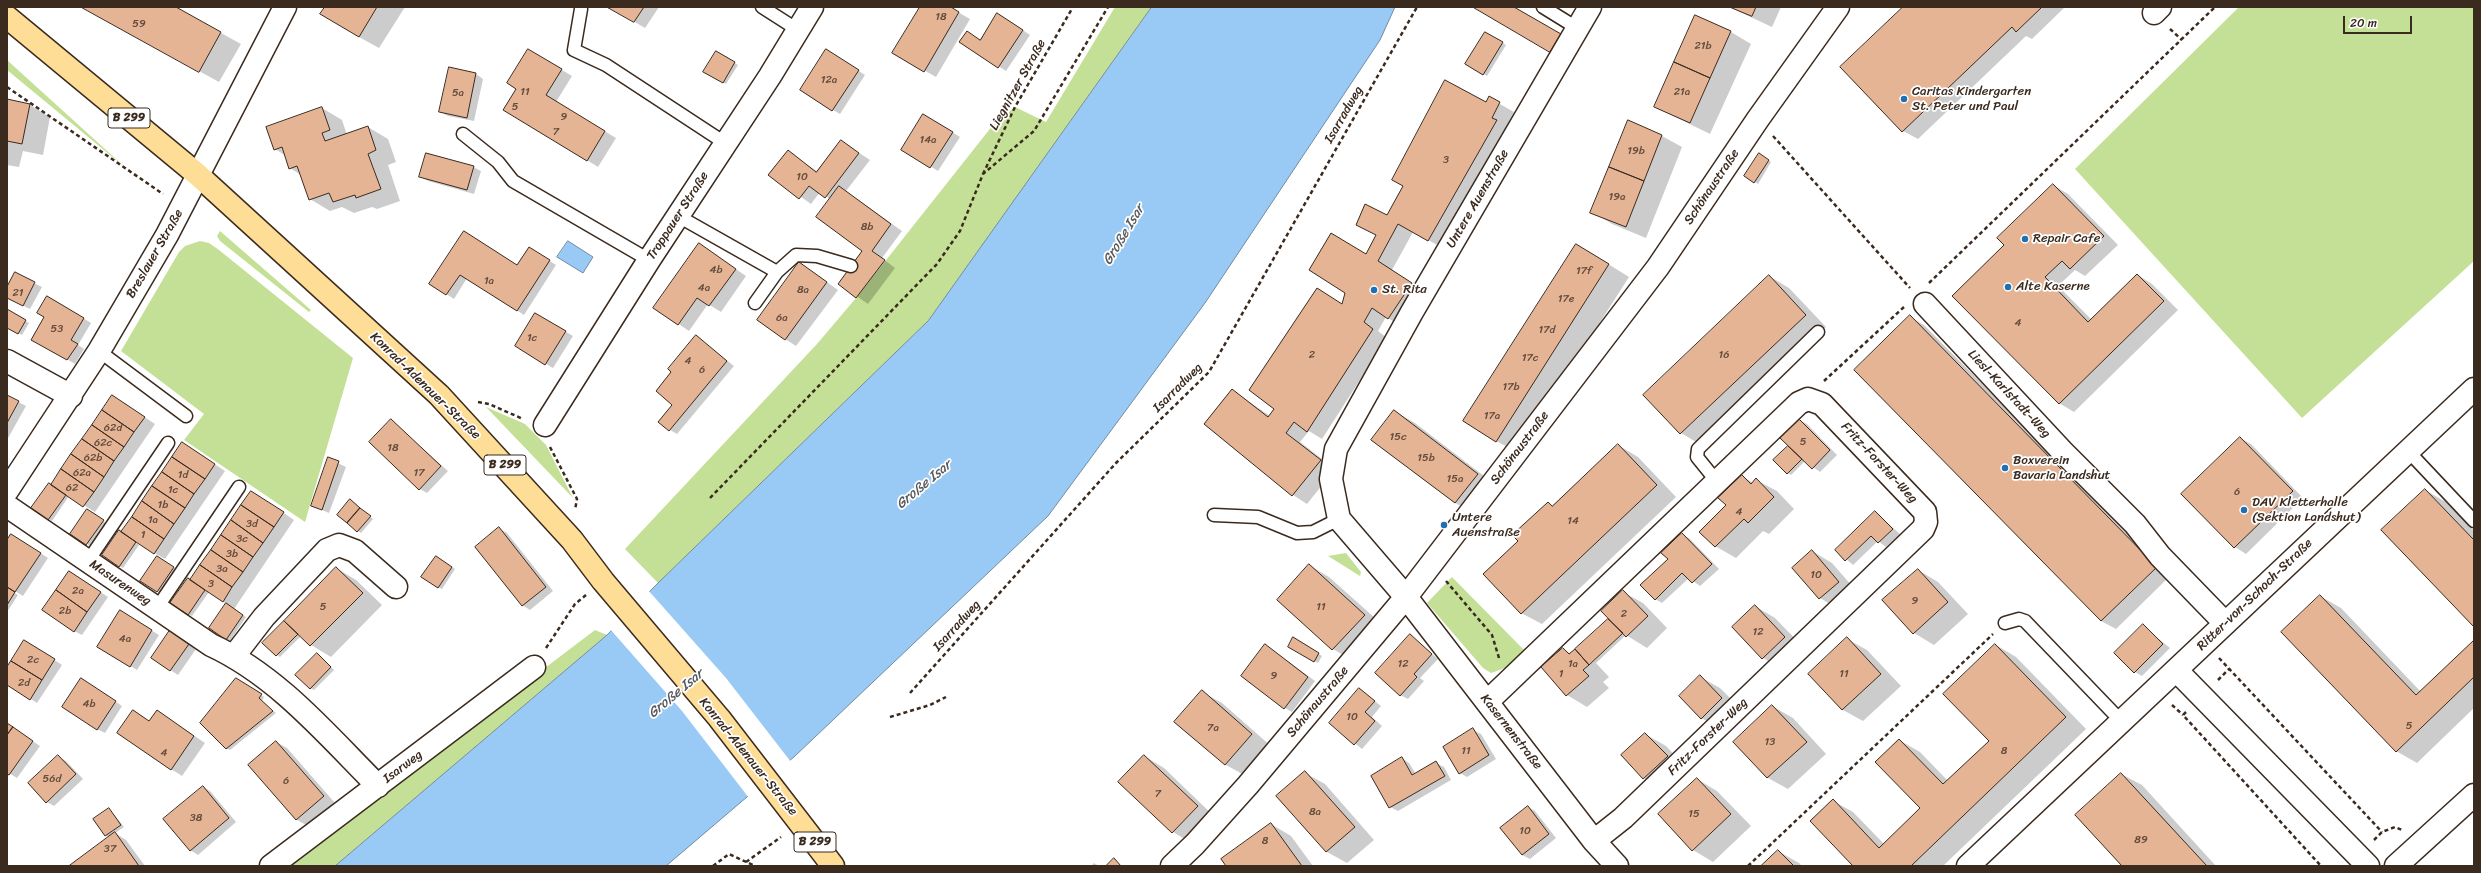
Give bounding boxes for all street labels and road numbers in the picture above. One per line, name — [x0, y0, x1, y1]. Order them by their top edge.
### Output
street label: Liegnitzer Straße — [987, 37, 1049, 133]
street label: Isarradweg — [1321, 84, 1367, 146]
road number: B 299 — [108, 108, 150, 128]
street label: Schönaustraße — [1681, 146, 1743, 228]
street label: Untere Auenstraße — [1443, 147, 1513, 251]
street label: Troppauer Straße — [644, 169, 712, 263]
street label: Breslauer Straße — [123, 207, 187, 301]
street label: Konrad-Adenauer-Straße — [367, 329, 483, 443]
street label: Liesl-Karlstadt-Weg — [1964, 347, 2054, 441]
street label: Isarradweg — [1150, 360, 1206, 416]
street label: Schönaustraße — [1487, 408, 1553, 488]
street label: Fritz-Forster-Weg — [1837, 419, 1921, 507]
road number: B 299 — [484, 455, 526, 475]
street label: Ritter-von-Schoch-Straße — [2194, 536, 2316, 654]
street label: Masurenweg — [86, 557, 154, 609]
street label: Isarradweg — [930, 597, 984, 655]
street label: Schönaustraße — [1284, 663, 1352, 741]
street label: Kasernenstraße — [1477, 691, 1545, 773]
street label: Konrad-Adenauer-Straße — [696, 695, 800, 819]
street label: Fritz-Forster-Weg — [1665, 695, 1751, 779]
street label: Isarweg — [380, 747, 426, 787]
road number: B 299 — [794, 832, 836, 852]

